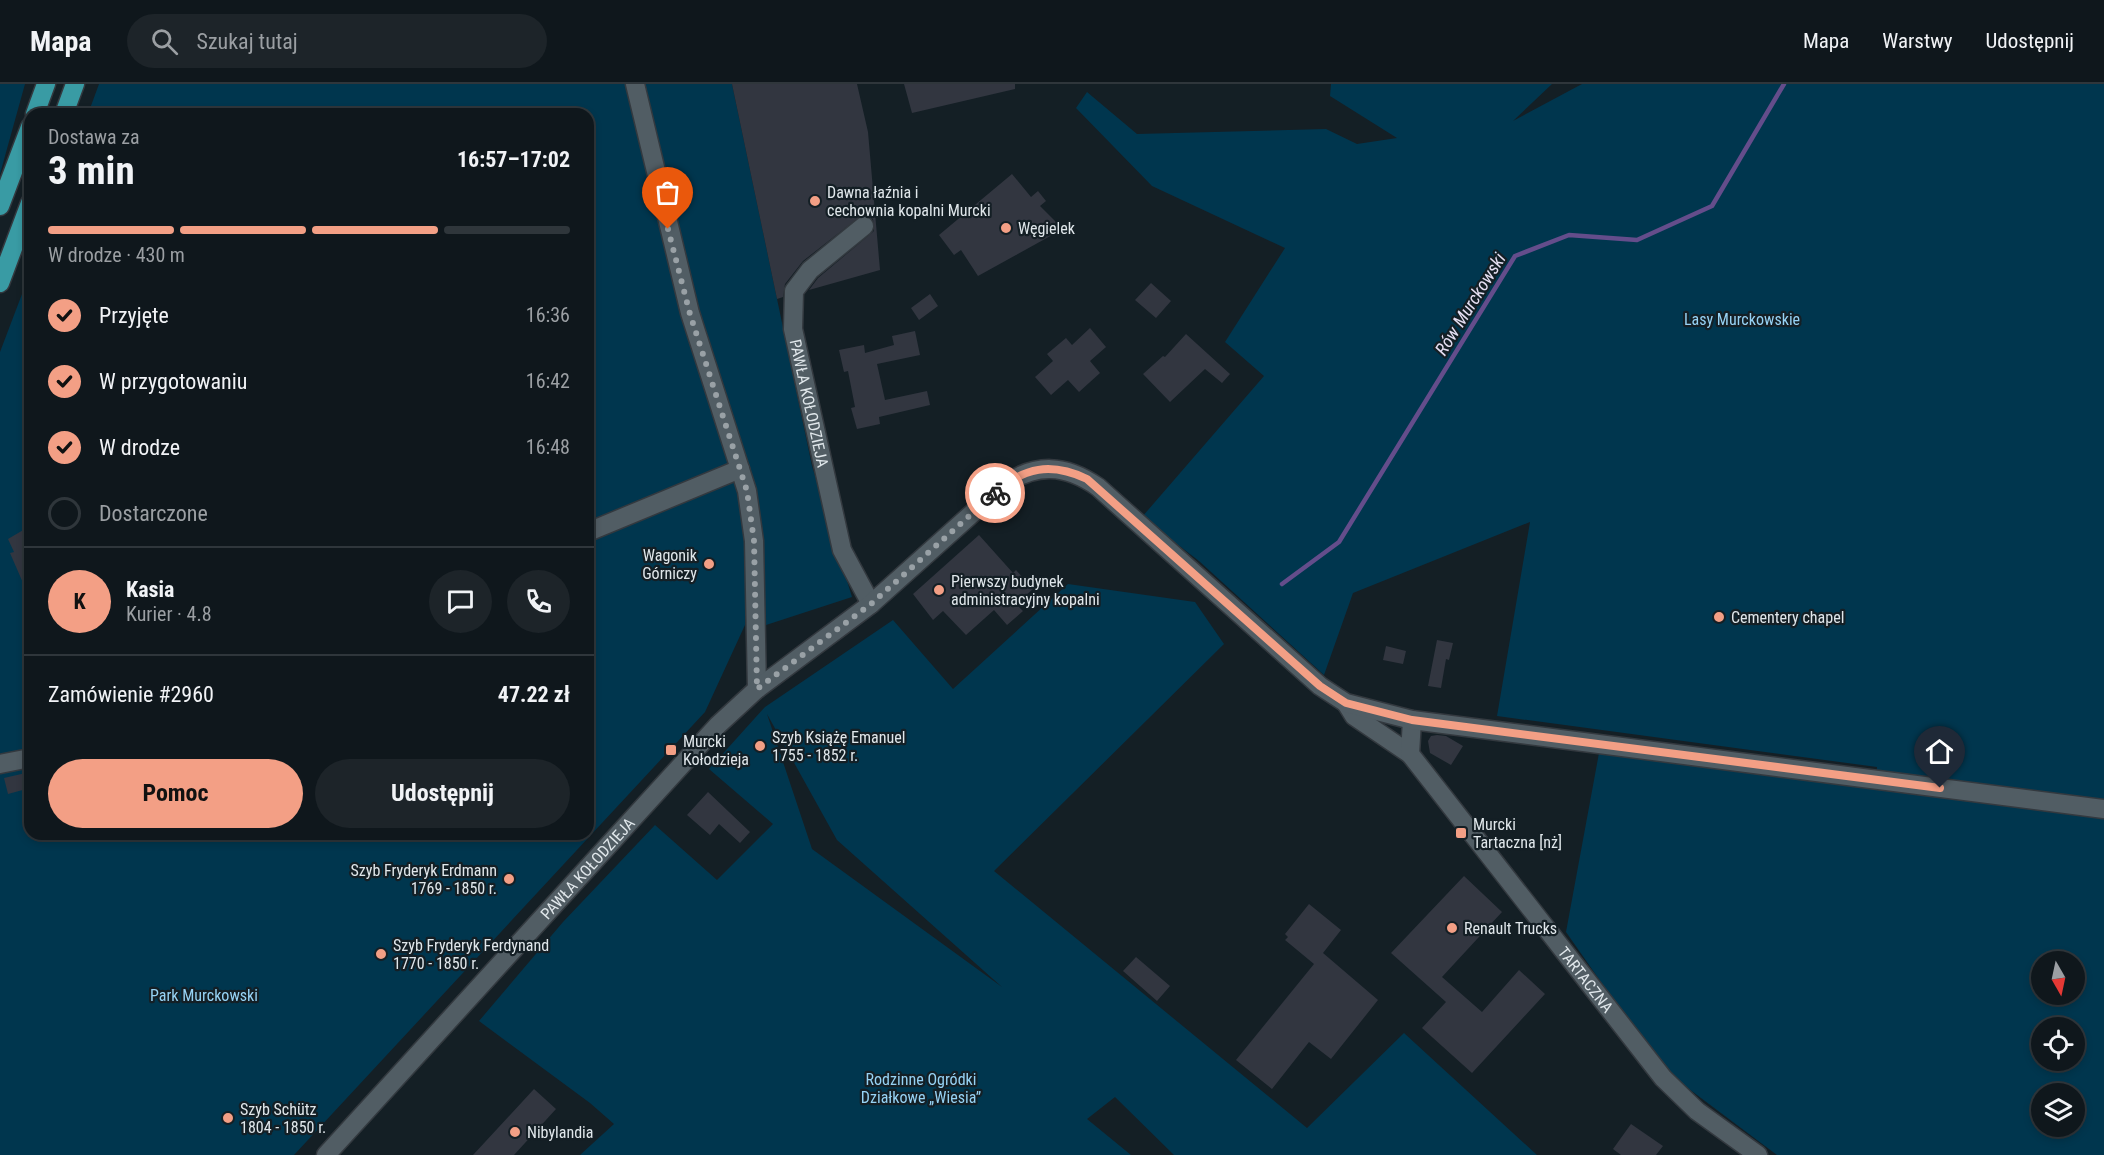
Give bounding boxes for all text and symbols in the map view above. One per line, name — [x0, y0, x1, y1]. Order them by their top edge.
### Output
search box — [127, 14, 547, 68]
text: Mapa — [30, 25, 91, 58]
icon: search — [148, 25, 181, 58]
text: Szukaj tutaj — [196, 29, 298, 54]
text: Mapa — [1803, 29, 1849, 53]
text: Warstwy — [1882, 29, 1953, 53]
text: Udostępnij — [1986, 29, 2074, 53]
text: Dostawa za — [48, 125, 140, 149]
text: 16:57–17:02 — [457, 147, 570, 172]
text: 3 min — [48, 148, 135, 194]
pin — [642, 167, 693, 229]
icon: bag — [651, 176, 684, 209]
place label: Dawna łaźnia i cechownia kopalni Murcki — [827, 183, 991, 220]
marker: Dawna łaźnia i cechownia kopalni Murcki — [808, 194, 822, 208]
place label: Węgielek — [1018, 219, 1076, 238]
marker: Węgielek — [999, 221, 1013, 235]
text: W drodze · 430 m — [48, 243, 185, 267]
water label: Rów Murckowski — [1430, 248, 1510, 359]
icon: check — [48, 299, 81, 332]
text: Przyjęte — [99, 303, 169, 328]
text: 16:36 — [526, 303, 570, 327]
park label: Lasy Murckowskie — [1684, 310, 1800, 329]
street label: PAWŁA KOŁODZIEJA — [786, 337, 833, 469]
icon: check — [48, 365, 81, 398]
text: W przygotowaniu — [99, 369, 247, 394]
text: 16:42 — [526, 369, 570, 393]
icon: check — [48, 431, 81, 464]
text: W drodze — [99, 435, 180, 460]
text: 16:48 — [526, 435, 570, 459]
courier — [965, 463, 1025, 523]
icon: bike — [979, 477, 1012, 510]
text: Dostarczone — [99, 501, 208, 526]
place label: Wagonik Górniczy — [642, 546, 698, 583]
marker: Wagonik Górniczy — [702, 557, 716, 571]
button: chat — [429, 570, 492, 633]
button: phone — [507, 570, 570, 633]
place label: Pierwszy budynek administracyjny kopalni — [951, 572, 1100, 609]
text: Kasia — [126, 577, 174, 602]
marker: Pierwszy budynek administracyjny kopalni — [932, 583, 946, 597]
text: K — [73, 589, 86, 614]
text: Kurier · 4.8 — [126, 602, 212, 626]
place label: Cementery chapel — [1731, 608, 1844, 627]
marker: Cementery chapel — [1712, 610, 1726, 624]
text: Zamówienie #2960 — [48, 682, 214, 707]
text: 47.22 zł — [498, 682, 570, 707]
pin — [1914, 726, 1965, 788]
place label: Szyb Książę Emanuel 1755 - 1852 r. — [772, 728, 905, 765]
place label: Murcki Kołodzieja — [683, 732, 749, 769]
icon: home — [1923, 735, 1956, 768]
marker: Szyb Książę Emanuel 1755 - 1852 r. — [753, 739, 767, 753]
marker: Murcki Kołodzieja — [664, 743, 678, 757]
button: Pomoc — [48, 759, 303, 828]
button: Udostępnij — [315, 759, 570, 828]
street label: PAWŁA KOŁODZIEJA — [536, 814, 638, 923]
place label: Murcki Tartaczna [nż] — [1473, 815, 1562, 852]
marker: Murcki Tartaczna [nż] — [1454, 826, 1468, 840]
place label: Szyb Fryderyk Erdmann 1769 - 1850 r. — [351, 861, 497, 898]
marker: Szyb Fryderyk Erdmann 1769 - 1850 r. — [502, 872, 516, 886]
place label: Renault Trucks — [1464, 919, 1557, 938]
marker: Renault Trucks — [1445, 921, 1459, 935]
place label: Szyb Fryderyk Ferdynand 1770 - 1850 r. — [393, 936, 549, 973]
street label: TARTACZNA — [1554, 943, 1618, 1016]
marker: Szyb Fryderyk Ferdynand 1770 - 1850 r. — [374, 947, 388, 961]
north arrow — [2031, 951, 2085, 1005]
map controls — [2031, 951, 2085, 1137]
park label: Park Murckowski — [150, 986, 258, 1005]
button: locate — [2031, 1017, 2085, 1071]
park label: Rodzinne Ogródki Działkowe „Wiesia” — [861, 1070, 981, 1107]
button: layers — [2031, 1083, 2085, 1137]
place label: Szyb Schütz 1804 - 1850 r. — [240, 1100, 326, 1137]
marker: Szyb Schütz 1804 - 1850 r. — [221, 1111, 235, 1125]
place label: Nibylandia — [527, 1123, 593, 1142]
marker: Nibylandia — [508, 1125, 522, 1139]

